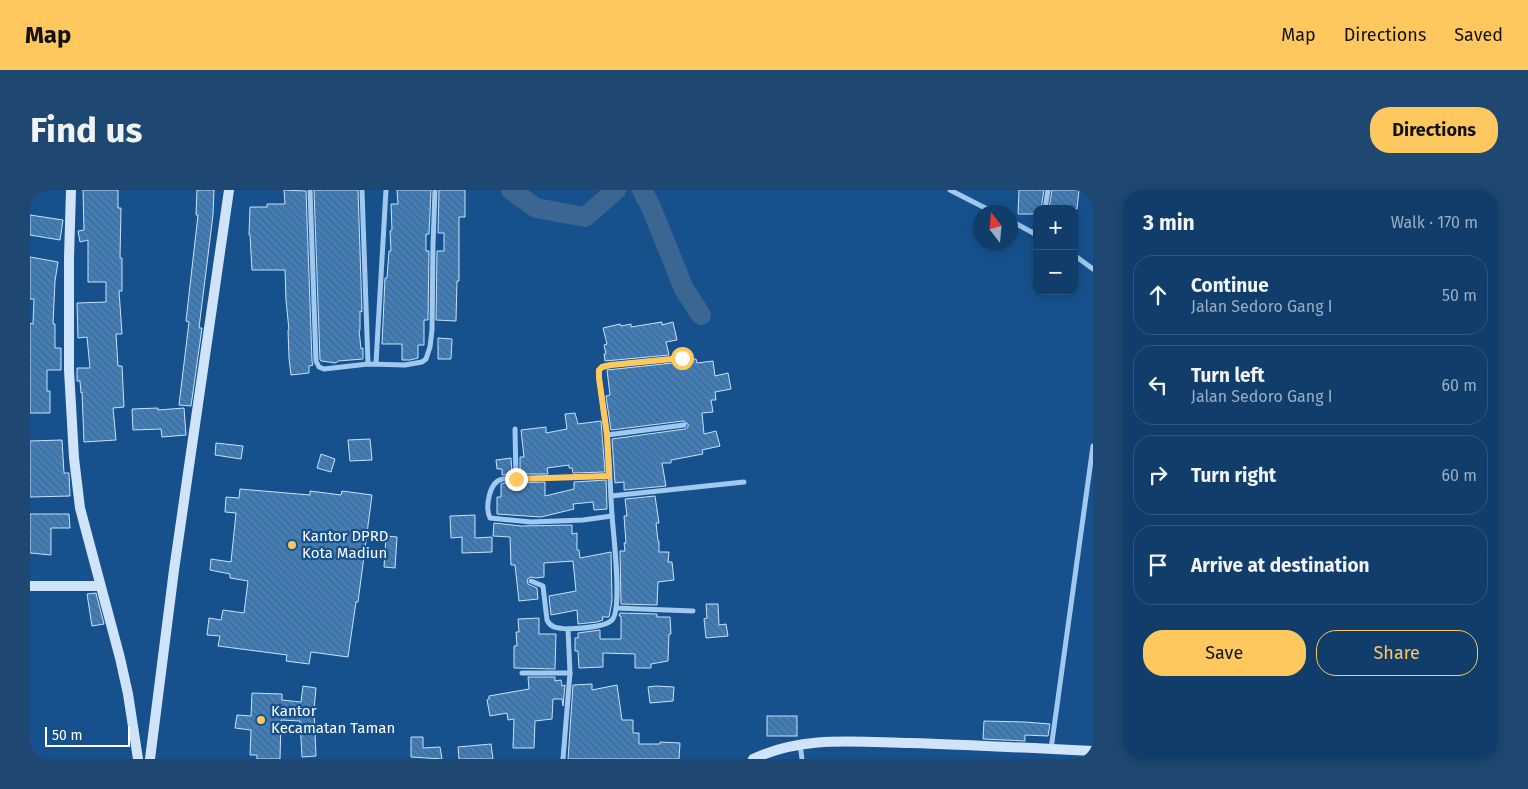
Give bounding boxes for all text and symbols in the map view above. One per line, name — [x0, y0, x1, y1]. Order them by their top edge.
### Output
text: Map — [25, 21, 71, 49]
text: Map — [1281, 24, 1316, 46]
text: Directions — [1344, 24, 1426, 46]
text: Saved — [1454, 24, 1503, 46]
button: Directions — [1370, 107, 1498, 153]
text: Find us — [30, 109, 142, 151]
north arrow — [973, 205, 1018, 250]
map controls — [1033, 205, 1078, 295]
button: + — [1033, 205, 1078, 250]
text: 3 min — [1143, 210, 1195, 236]
text: Walk · 170 m — [1391, 213, 1478, 232]
button: − — [1033, 250, 1078, 295]
text: Continue — [1191, 274, 1269, 297]
icon: ahead — [1144, 281, 1172, 309]
text: 50 m — [1442, 286, 1477, 305]
text: Jalan Sedoro Gang I — [1191, 297, 1332, 316]
route start — [671, 347, 694, 370]
text: Turn left — [1191, 364, 1265, 387]
icon: left — [1144, 371, 1172, 399]
text: 60 m — [1442, 376, 1477, 395]
text: Jalan Sedoro Gang I — [1191, 387, 1332, 406]
icon: right — [1144, 461, 1172, 489]
text: Turn right — [1191, 464, 1276, 487]
text: 60 m — [1442, 466, 1477, 485]
route end — [505, 468, 528, 491]
place label: Kantor DPRD Kota Madiun — [302, 527, 389, 562]
marker: Kantor DPRD Kota Madiun — [286, 539, 298, 551]
icon: arrive — [1144, 551, 1172, 579]
text: Arrive at destination — [1191, 554, 1370, 577]
button: Save — [1143, 630, 1306, 676]
button: Share — [1316, 630, 1478, 676]
place label: Kantor Kecamatan Taman — [271, 702, 395, 737]
marker: Kantor Kecamatan Taman — [255, 714, 267, 726]
scale bar — [45, 724, 130, 747]
text: 50 m — [52, 727, 83, 744]

